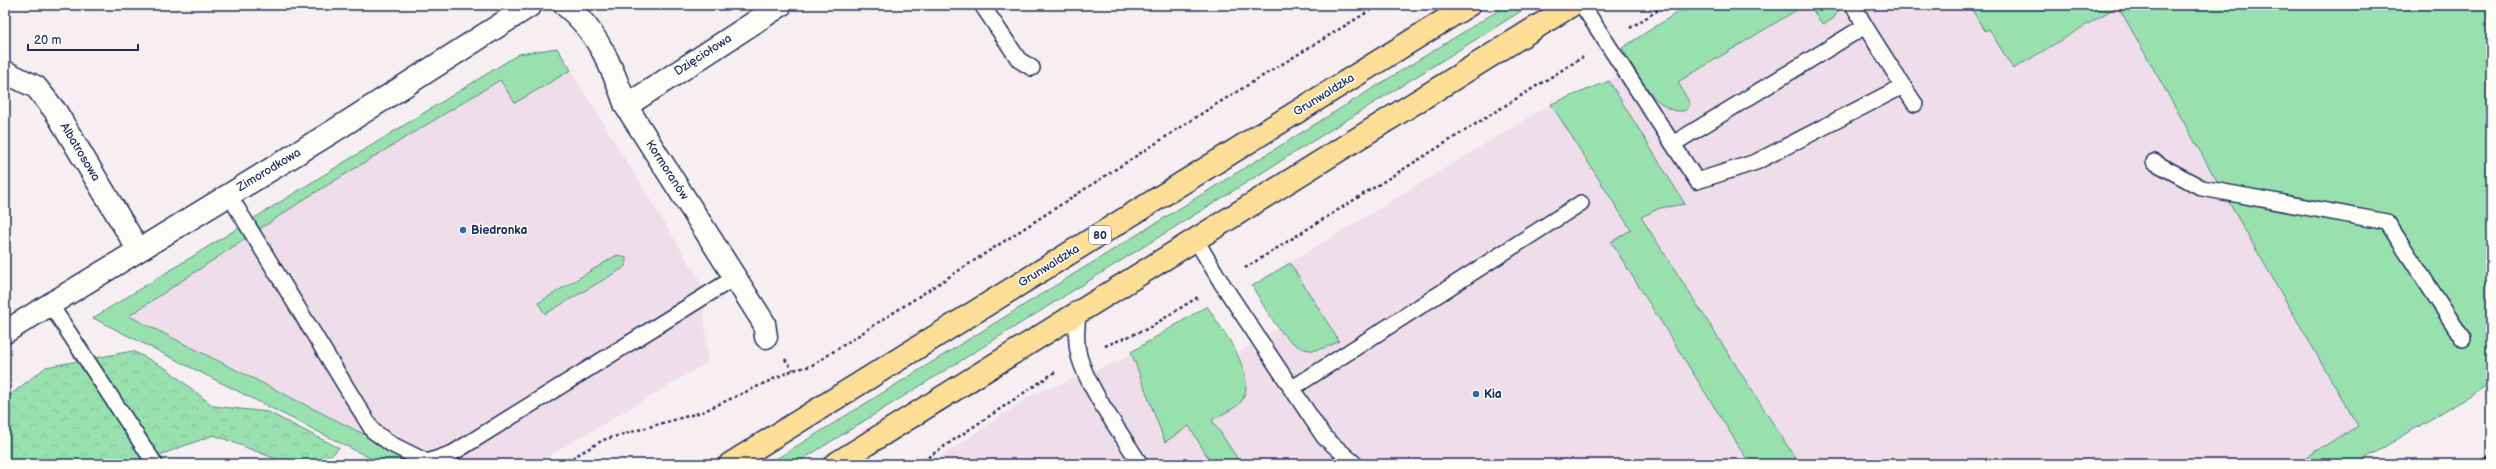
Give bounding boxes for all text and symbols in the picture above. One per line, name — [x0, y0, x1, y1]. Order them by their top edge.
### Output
scale bar — [28, 26, 138, 52]
street label: Dzięciołowa — [671, 31, 735, 79]
text: 20 m — [34, 33, 61, 48]
street label: Grunwaldzka — [1291, 70, 1357, 120]
street label: Albatrosowa — [57, 120, 103, 184]
street label: Kormoranów — [642, 137, 692, 203]
street label: Zimorodkowa — [233, 145, 304, 195]
place label: Biedronka — [471, 223, 527, 238]
marker: Biedronka — [458, 225, 468, 235]
road number: 80 — [1089, 226, 1111, 244]
street label: Grunwaldzka — [1016, 241, 1082, 291]
place label: Kia — [1484, 387, 1502, 402]
marker: Kia — [1471, 389, 1481, 399]

